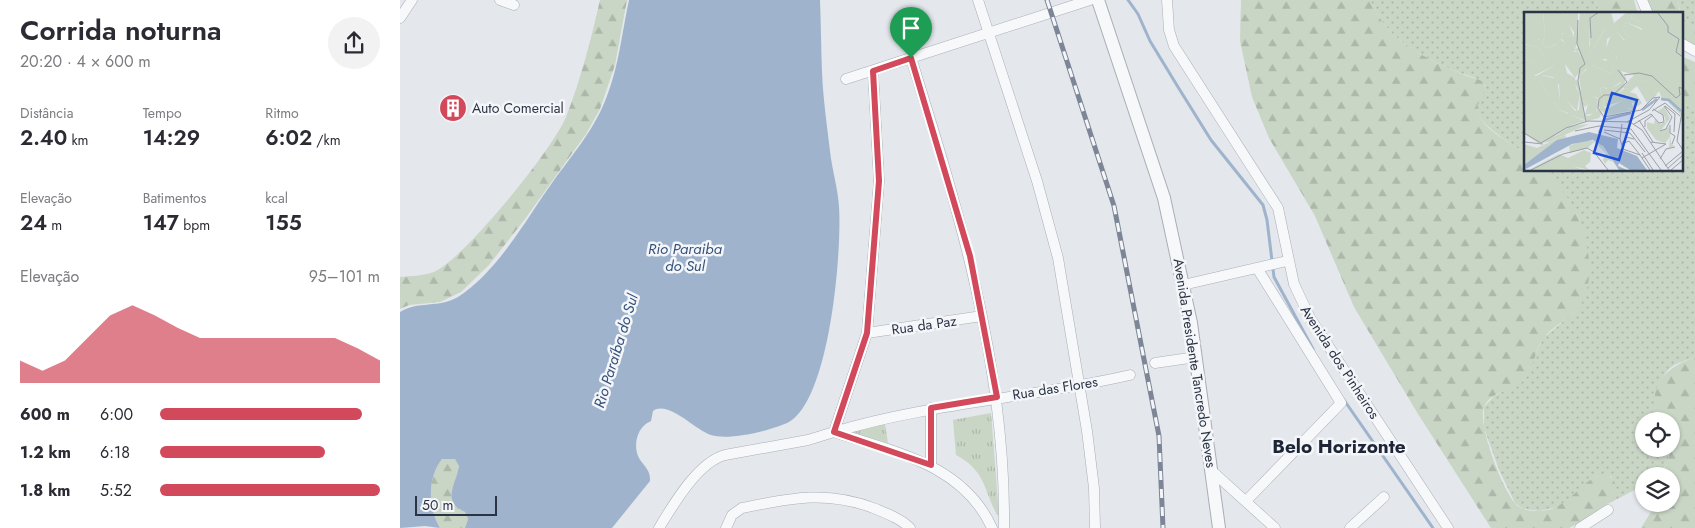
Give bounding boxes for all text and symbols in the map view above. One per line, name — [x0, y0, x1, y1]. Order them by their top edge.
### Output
pin — [890, 7, 932, 58]
text: Corrida noturna — [20, 10, 222, 51]
inset map — [1524, 12, 1682, 171]
icon: arrive — [897, 14, 925, 42]
button: share — [328, 17, 380, 69]
text: 20:20 · 4 × 600 m — [20, 50, 151, 73]
building icon: Auto Comercial — [438, 93, 468, 123]
place label: Auto Comercial — [472, 98, 564, 118]
text: Distância — [20, 103, 73, 123]
text: Tempo — [143, 103, 182, 123]
text: Ritmo — [265, 103, 299, 123]
text: 2.40 — [20, 123, 67, 153]
text: 14:29 — [143, 123, 200, 153]
text: 6:02 — [265, 123, 312, 153]
text: km — [67, 130, 89, 150]
text: /km — [312, 130, 341, 150]
text: Elevação — [20, 188, 72, 208]
text: Batimentos — [143, 188, 206, 208]
text: kcal — [265, 188, 288, 208]
text: 24 — [20, 208, 47, 238]
text: 147 — [143, 208, 179, 238]
text: 155 — [265, 208, 302, 238]
text: m — [47, 215, 62, 235]
text: bpm — [179, 215, 210, 235]
water label: Rio Paraiba do Sul — [648, 238, 723, 277]
street label: Avenida Presidente Tancredo Neves — [1169, 257, 1221, 469]
text: Elevação — [20, 265, 79, 288]
text: 95–101 m — [309, 265, 380, 288]
water label: Rio Paraíba do Sul — [588, 291, 644, 411]
street label: Avenida dos Pinheiros — [1296, 301, 1384, 423]
street label: Rua da Paz — [890, 310, 958, 339]
street label: Rua das Flores — [1011, 371, 1099, 405]
text: 600 m — [20, 403, 70, 426]
text: 6:00 — [100, 403, 133, 426]
map controls — [1635, 412, 1680, 512]
button: locate — [1635, 412, 1680, 457]
district label: Belo Horizonte — [1272, 433, 1406, 460]
text: 1.2 km — [20, 441, 71, 464]
text: 6:18 — [100, 441, 130, 464]
button: layers — [1635, 467, 1680, 512]
text: 1.8 km — [20, 479, 70, 502]
text: 5:52 — [100, 479, 132, 502]
scale bar — [415, 493, 498, 516]
text: 50 m — [422, 495, 453, 515]

